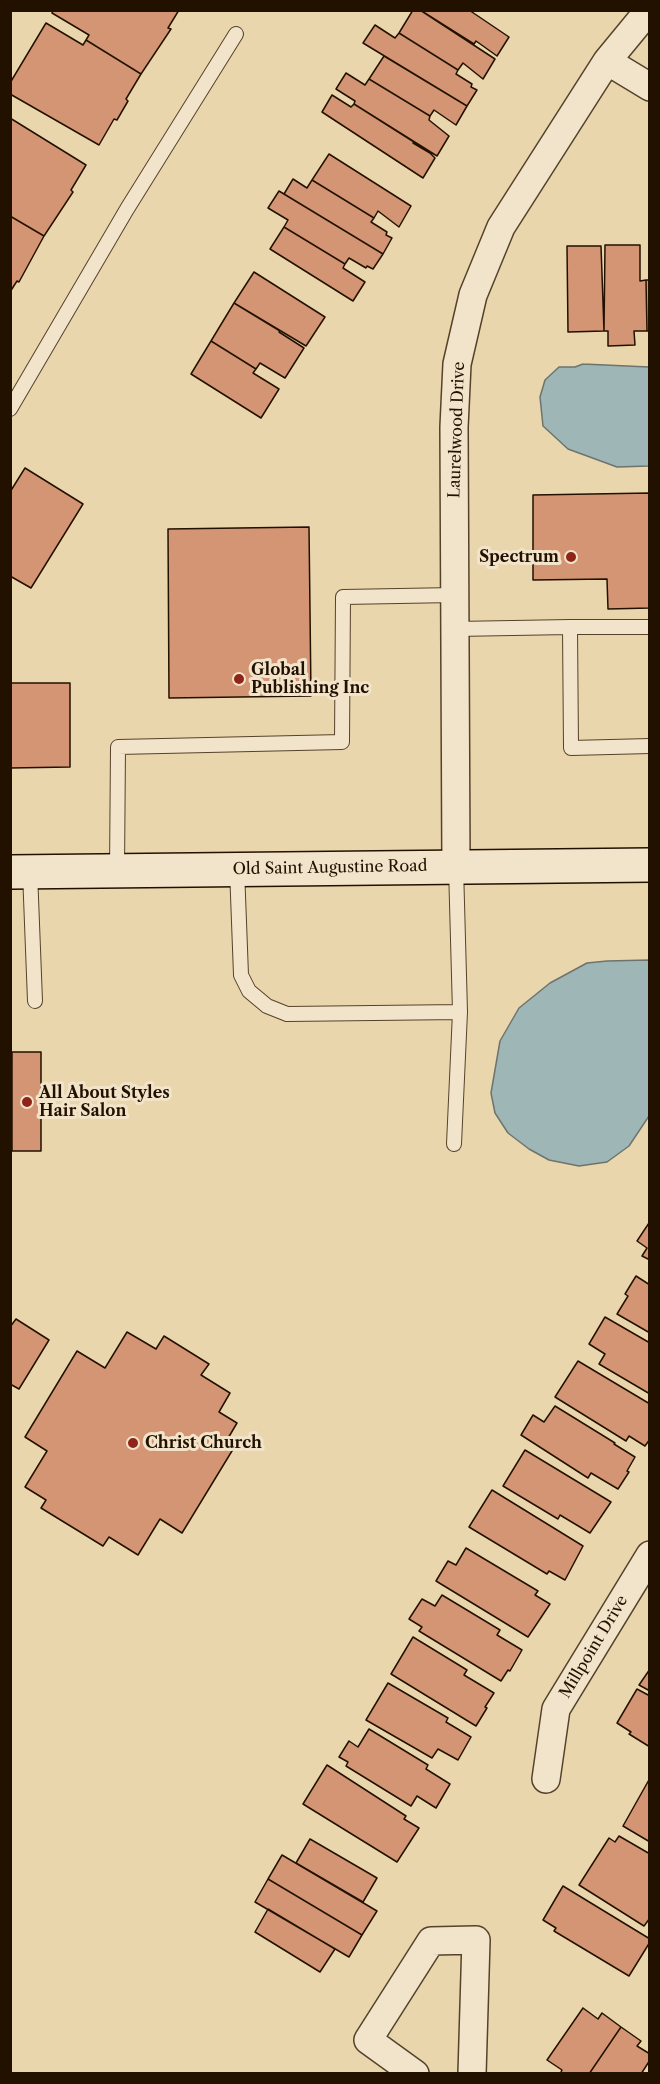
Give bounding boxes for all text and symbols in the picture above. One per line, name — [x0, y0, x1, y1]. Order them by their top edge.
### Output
street label: Laurelwood Drive — [445, 361, 469, 499]
place label: Spectrum — [479, 547, 559, 567]
marker: Spectrum — [564, 550, 578, 564]
place label: Global Publishing Inc — [251, 660, 369, 698]
marker: Global Publishing Inc — [232, 672, 246, 686]
street label: Old Saint Augustine Road — [233, 857, 427, 879]
place label: All About Styles Hair Salon — [39, 1083, 170, 1121]
marker: All About Styles Hair Salon — [20, 1095, 34, 1109]
place label: Christ Church — [145, 1433, 262, 1453]
marker: Christ Church — [126, 1436, 140, 1450]
street label: Millpoint Drive — [556, 1592, 632, 1702]

